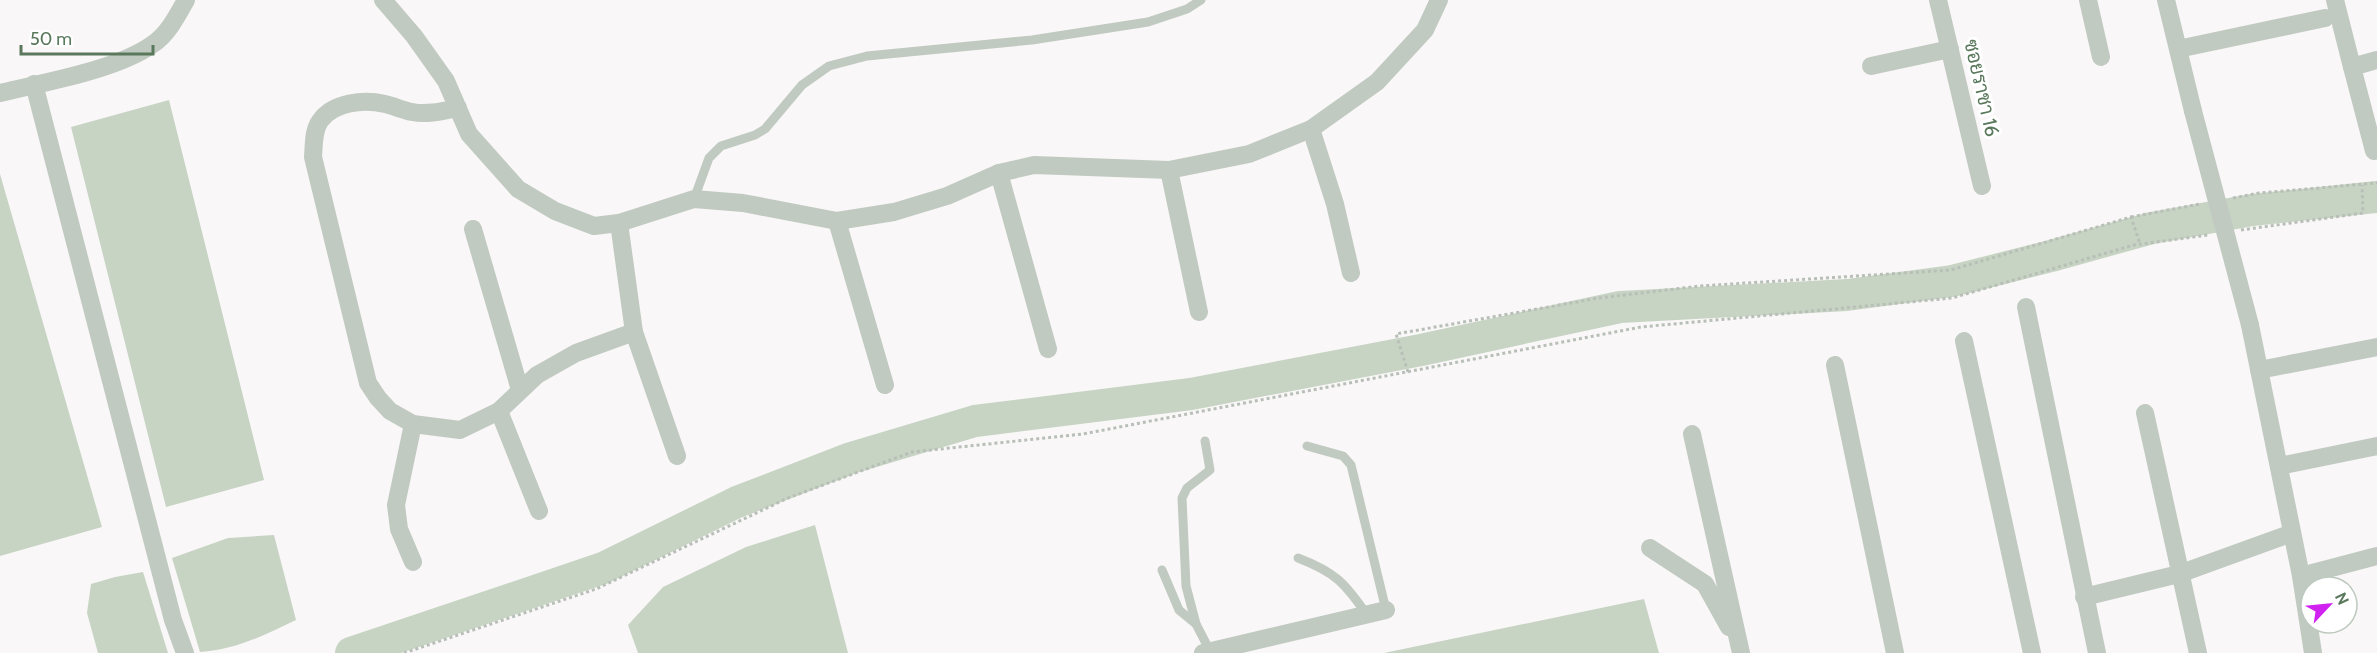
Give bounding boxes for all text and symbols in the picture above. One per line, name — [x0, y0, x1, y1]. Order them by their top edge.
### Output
scale bar — [21, 18, 153, 56]
text: 50 m — [30, 28, 72, 50]
street label: ซอยราชา 16 — [1959, 37, 2005, 139]
north arrow — [2299, 575, 2359, 635]
text: N — [2331, 589, 2353, 608]

